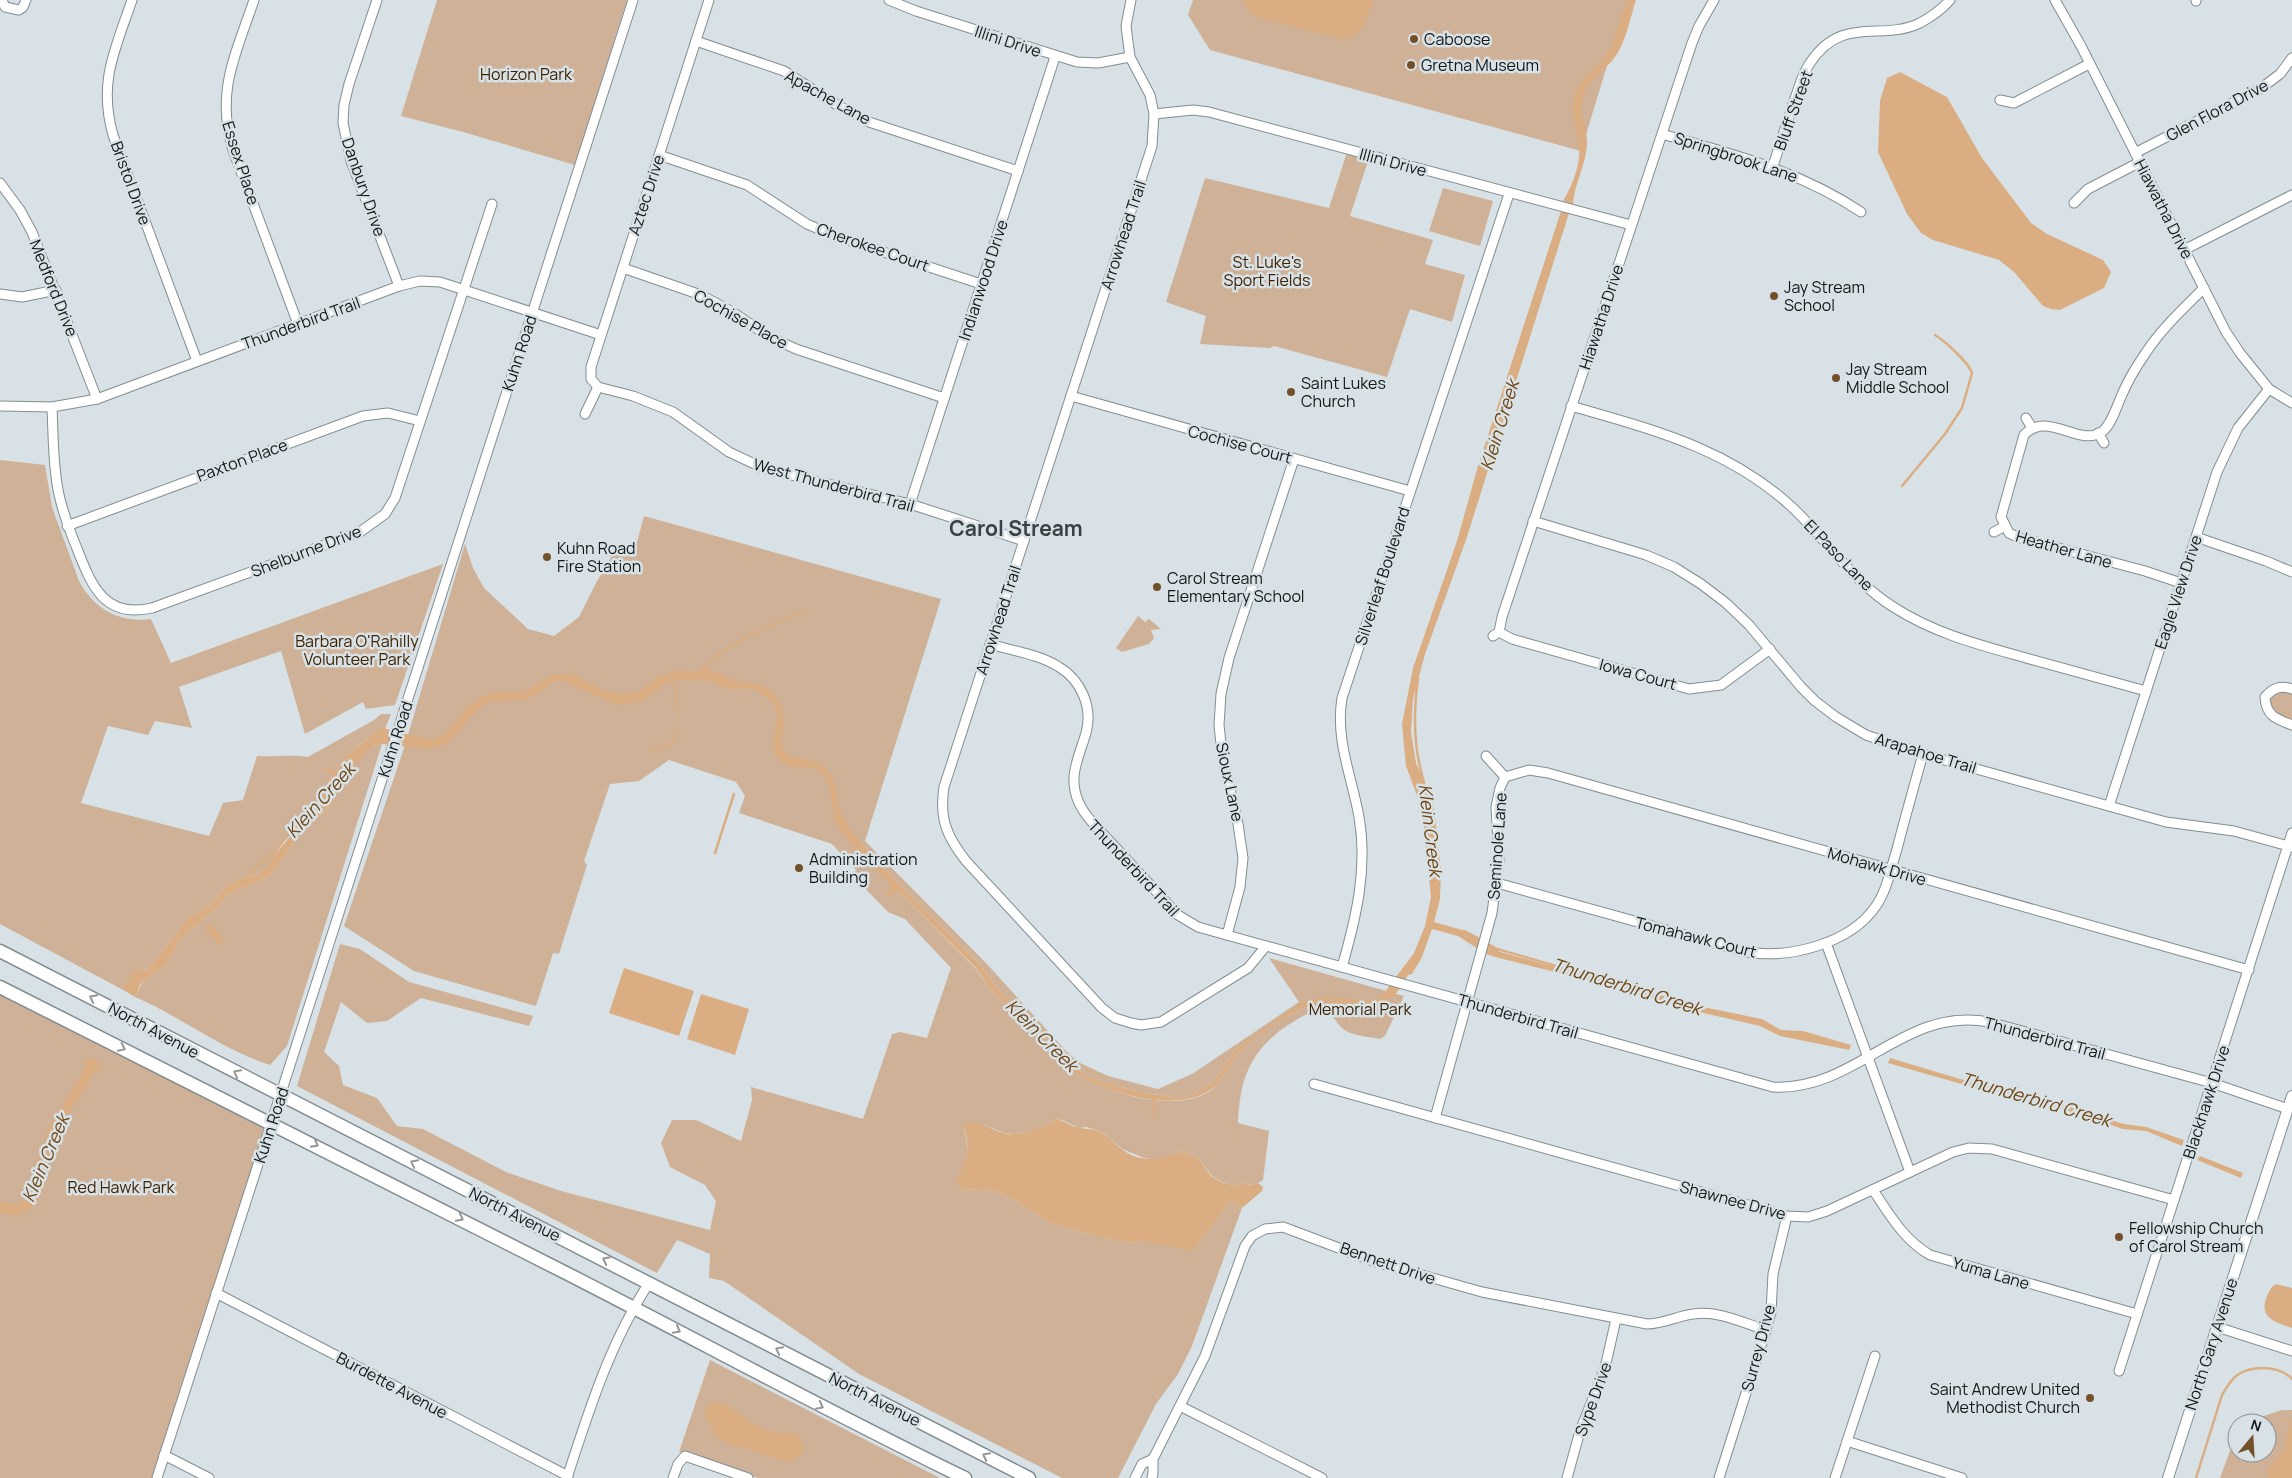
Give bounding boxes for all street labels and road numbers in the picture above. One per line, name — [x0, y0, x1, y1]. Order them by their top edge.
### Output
street label: Illini Drive — [972, 20, 1044, 62]
street label: Apache Lane — [781, 64, 875, 130]
street label: Bluff Street — [1768, 67, 1818, 153]
street label: Glen Flora Drive — [2162, 74, 2272, 146]
street label: Essex Place — [217, 118, 265, 208]
street label: Springbrook Lane — [1671, 127, 1801, 187]
street label: Danbury Drive — [337, 135, 391, 239]
street label: Bristol Drive — [106, 138, 156, 228]
street label: Illini Drive — [1357, 142, 1429, 182]
street label: Aztec Drive — [623, 152, 669, 238]
street label: Hiawatha Drive — [2129, 155, 2199, 263]
street label: Arrowhead Trail — [1095, 178, 1151, 292]
street label: Cherokee Court — [814, 217, 932, 277]
street label: Indianwood Drive — [953, 217, 1013, 343]
street label: Medford Drive — [25, 236, 83, 340]
street label: Hiawatha Drive — [1574, 262, 1628, 372]
street label: Cochise Place — [690, 284, 792, 354]
street label: Thunderbird Trail — [239, 291, 363, 355]
street label: Kuhn Road — [496, 312, 542, 394]
street label: Cochise Court — [1186, 420, 1294, 468]
street label: Paxton Place — [194, 433, 290, 487]
street label: West Thunderbird Trail — [751, 453, 917, 517]
street label: Silverleaf Boulevard — [1349, 504, 1415, 648]
street label: El Paso Lane — [1799, 515, 1879, 595]
street label: Shelburne Drive — [248, 520, 364, 582]
street label: Heather Lane — [2013, 525, 2115, 573]
street label: Eagle View Drive — [2149, 532, 2207, 652]
street label: Arrowhead Trail — [970, 563, 1026, 677]
street label: Iowa Court — [1597, 653, 1679, 695]
street label: Kuhn Road — [372, 698, 418, 780]
street label: Arapahoe Trail — [1873, 727, 1979, 779]
street label: Sioux Lane — [1211, 741, 1249, 823]
street label: Seminole Lane — [1482, 792, 1512, 900]
street label: Thunderbird Trail — [1083, 815, 1185, 921]
street label: Mohawk Drive — [1825, 841, 1929, 891]
street label: Tomahawk Court — [1633, 911, 1759, 963]
street label: Thunderbird Trail — [1455, 988, 1581, 1044]
street label: North Avenue — [105, 997, 203, 1063]
street label: Thunderbird Trail — [1982, 1011, 2108, 1065]
street label: Blackhawk Drive — [2177, 1042, 2235, 1162]
street label: Kuhn Road — [248, 1084, 294, 1166]
street label: Shawnee Drive — [1678, 1175, 1788, 1225]
street label: North Avenue — [465, 1181, 565, 1247]
street label: Bennett Drive — [1337, 1236, 1439, 1290]
street label: Yuma Lane — [1950, 1251, 2032, 1295]
street label: North Gary Avenue — [2179, 1275, 2243, 1413]
street label: Surrey Drive — [1736, 1302, 1780, 1394]
street label: Burdette Avenue — [333, 1346, 451, 1424]
street label: Sype Drive — [1569, 1359, 1617, 1439]
street label: North Avenue — [825, 1366, 925, 1432]

